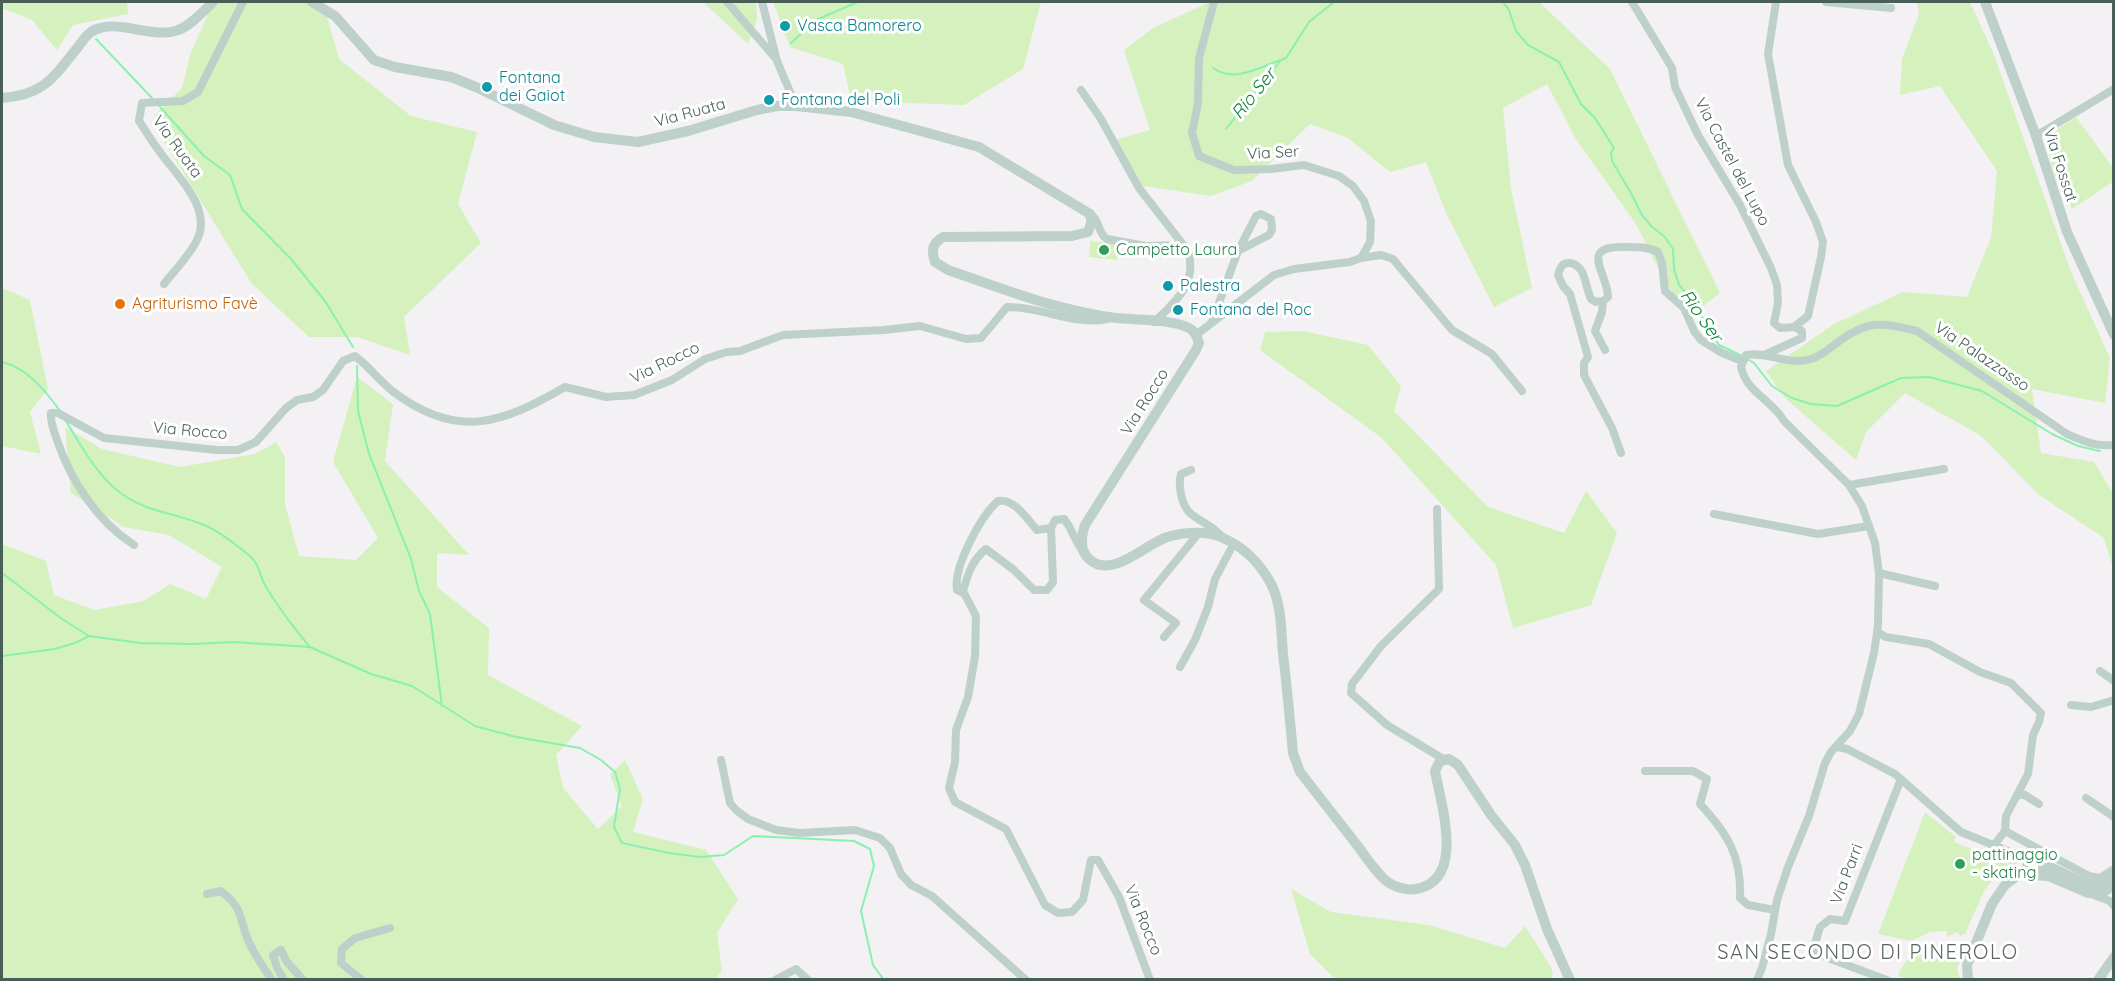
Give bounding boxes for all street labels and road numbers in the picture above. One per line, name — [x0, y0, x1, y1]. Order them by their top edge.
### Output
street label: Via Ruata — [652, 94, 728, 132]
street label: Via Castel del Lupo — [1690, 95, 1774, 229]
street label: Via Ruata — [148, 112, 206, 182]
street label: Via Fossat — [2039, 125, 2081, 205]
street label: Via Ser — [1246, 142, 1300, 164]
street label: Via Palazzasso — [1931, 318, 2033, 396]
street label: Via Rocco — [627, 338, 703, 388]
street label: Via Rocco — [1117, 365, 1173, 439]
street label: Via Rocco — [152, 418, 228, 444]
street label: Via Parri — [1827, 841, 1867, 907]
street label: Via Rocco — [1120, 882, 1166, 958]

